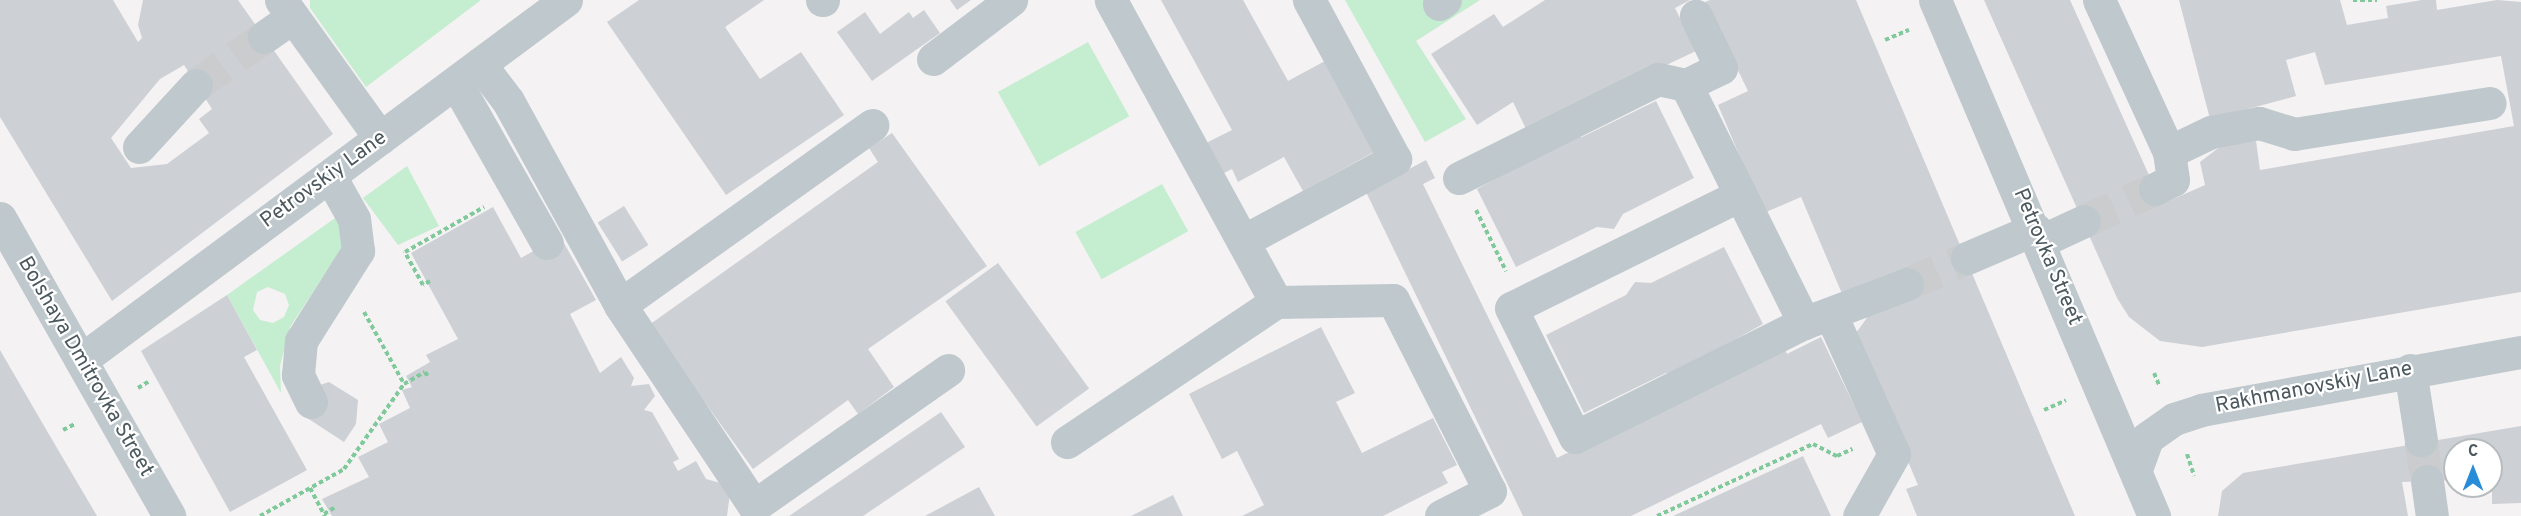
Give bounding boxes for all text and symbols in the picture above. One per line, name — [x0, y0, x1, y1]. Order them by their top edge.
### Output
street label: Petrovskiy Lane — [256, 126, 392, 234]
street label: Petrovka Street — [2007, 185, 2087, 329]
street label: Bolshaya Dmitrovka Street — [12, 253, 158, 481]
street label: Rakhmanovskiy Lane — [2213, 357, 2415, 419]
north arrow — [2443, 438, 2503, 498]
text: С — [2468, 442, 2478, 462]

